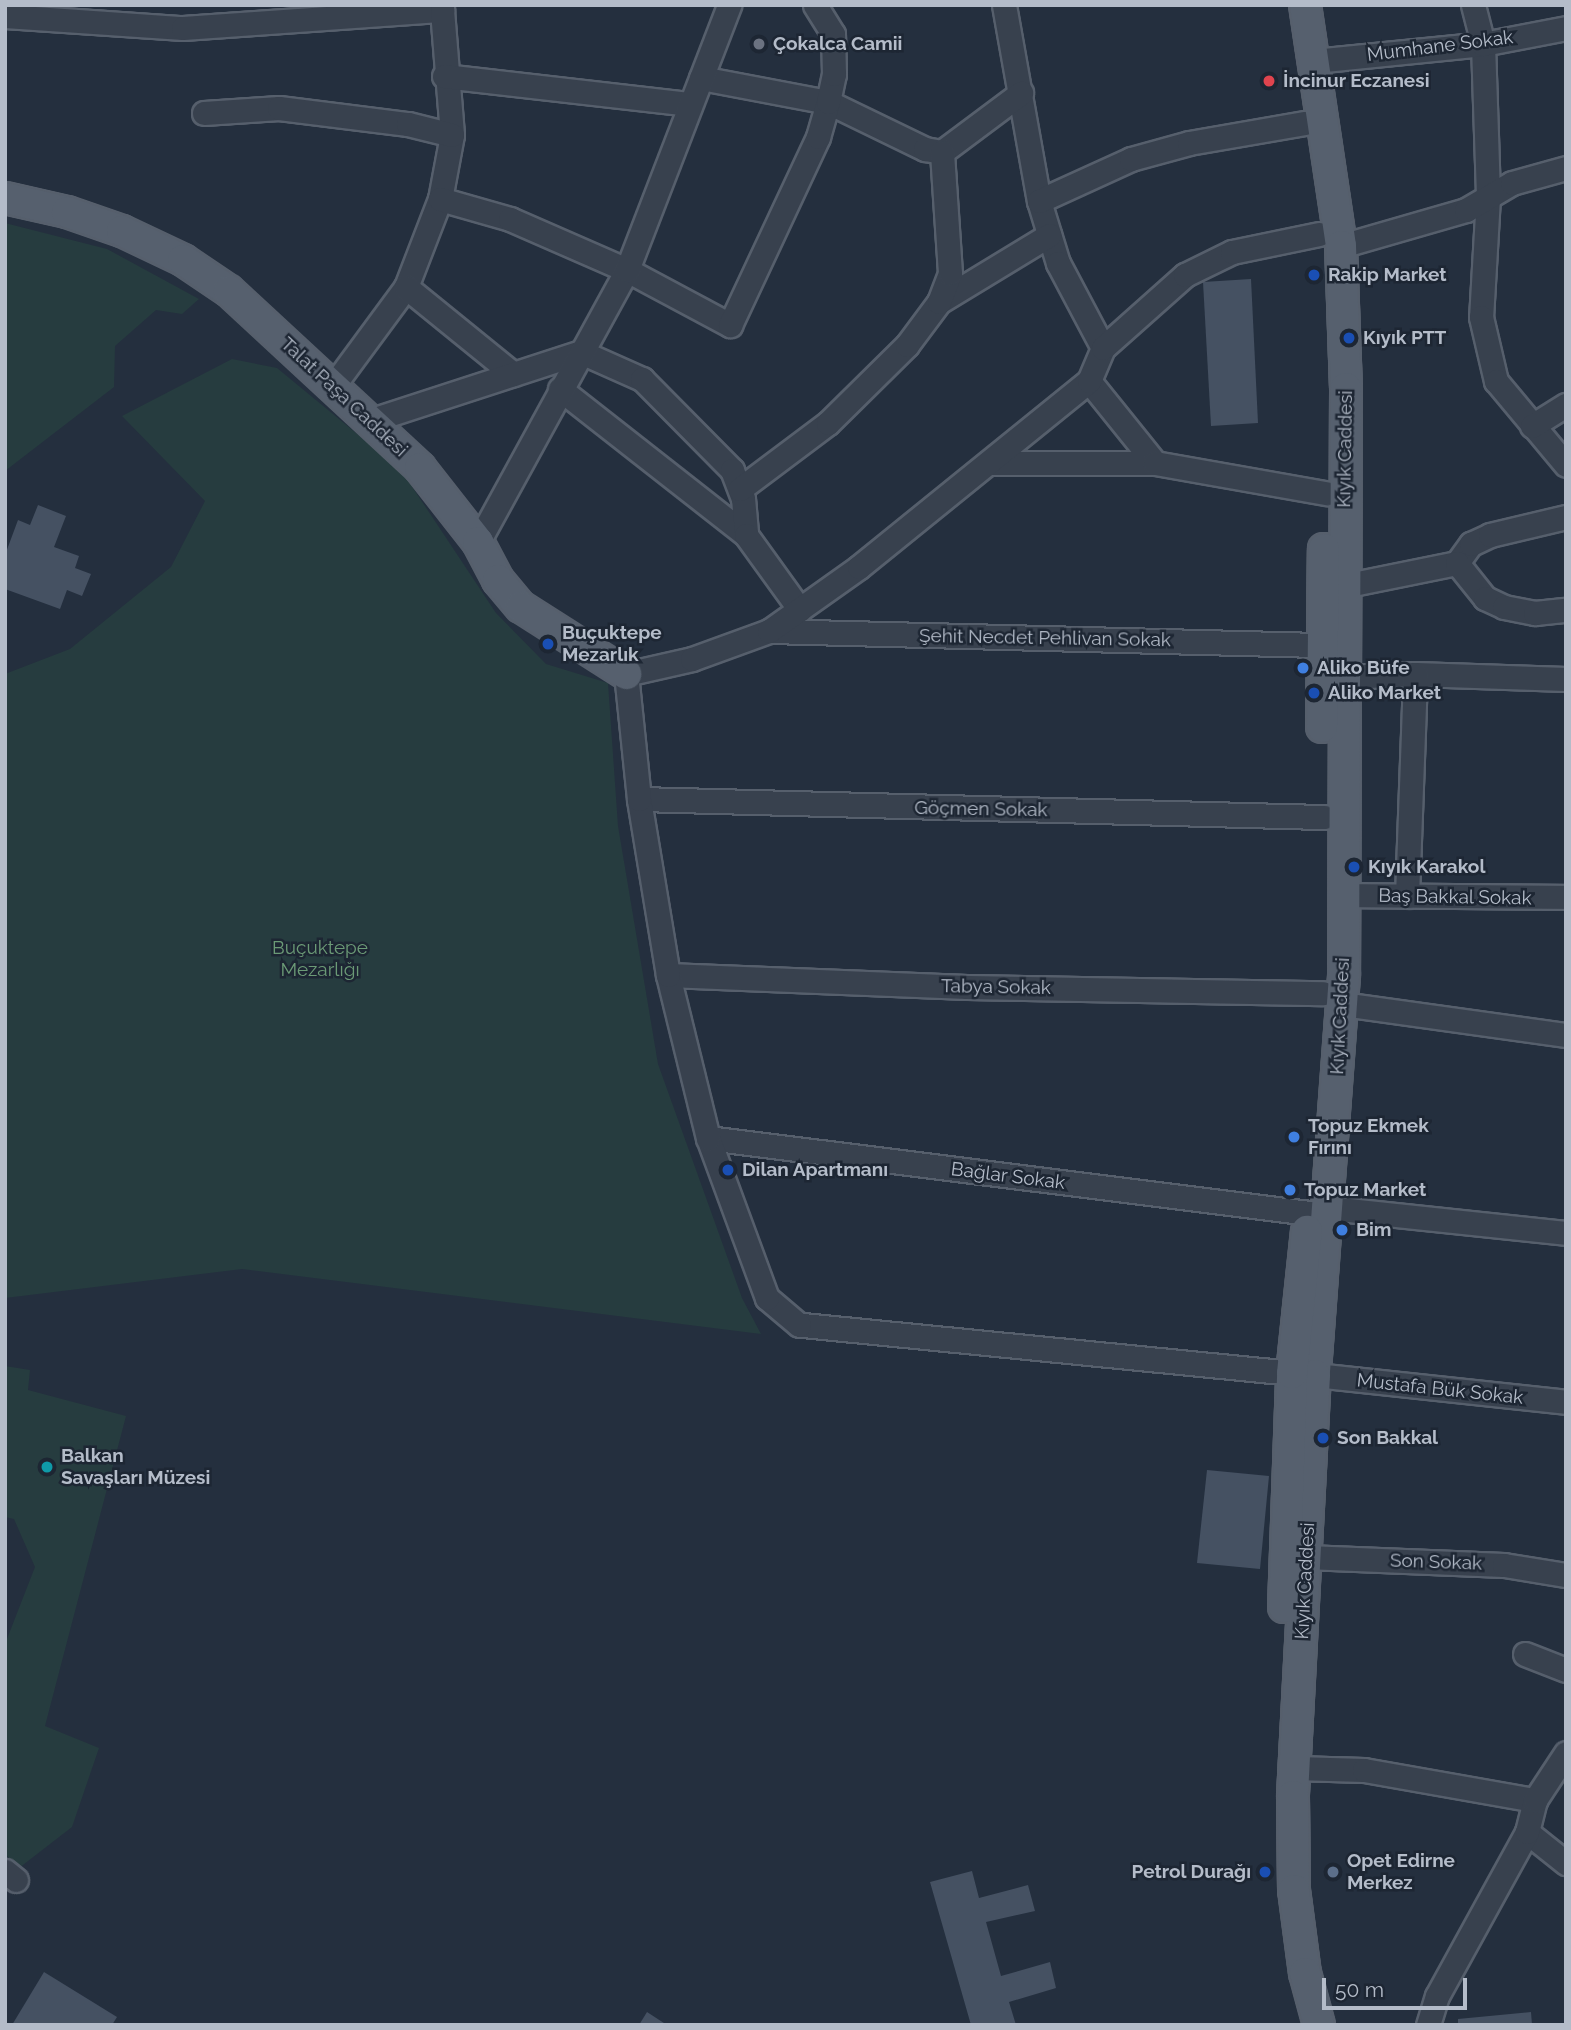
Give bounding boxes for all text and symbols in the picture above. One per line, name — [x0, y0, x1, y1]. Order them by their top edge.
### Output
street label: Mumhane Sokak — [1366, 26, 1514, 66]
place label: Çokalca Camii — [773, 33, 902, 55]
marker: Çokalca Camii — [751, 36, 767, 52]
place label: İncinur Eczanesi — [1283, 70, 1430, 92]
marker: İncinur Eczanesi — [1261, 73, 1277, 89]
place label: Rakip Market — [1328, 264, 1447, 286]
marker: Rakip Market — [1306, 267, 1322, 283]
place label: Kıyık PTT — [1363, 327, 1446, 349]
marker: Kıyık PTT — [1341, 330, 1357, 346]
street label: Talat Paşa Caddesi — [276, 333, 412, 461]
street label: Kıyık Caddesi — [1333, 390, 1357, 508]
place label: Buçuktepe Mezarlık — [562, 622, 662, 666]
street label: Şehit Necdet Pehlivan Sokak — [919, 624, 1171, 652]
marker: Buçuktepe Mezarlık — [540, 636, 556, 652]
place label: Aliko Büfe — [1317, 657, 1410, 679]
marker: Aliko Büfe — [1295, 660, 1311, 676]
place label: Aliko Market — [1328, 682, 1441, 704]
marker: Aliko Market — [1306, 685, 1322, 701]
street label: Göçmen Sokak — [914, 796, 1048, 822]
place label: Kıyık Karakol — [1368, 856, 1485, 878]
marker: Kıyık Karakol — [1346, 859, 1362, 875]
street label: Baş Bakkal Sokak — [1378, 884, 1532, 910]
park label: Buçuktepe Mezarlığı — [272, 937, 368, 981]
street label: Kıyık Caddesi — [1326, 957, 1354, 1075]
street label: Tabya Sokak — [941, 975, 1051, 999]
place label: Topuz Ekmek Fırını — [1308, 1115, 1429, 1159]
marker: Topuz Ekmek Fırını — [1286, 1129, 1302, 1145]
street label: Bağlar Sokak — [949, 1158, 1067, 1194]
place label: Dilan Apartmanı — [742, 1159, 889, 1181]
marker: Dilan Apartmanı — [720, 1162, 736, 1178]
place label: Topuz Market — [1304, 1179, 1426, 1201]
marker: Topuz Market — [1282, 1182, 1298, 1198]
place label: Bim — [1356, 1219, 1391, 1241]
marker: Bim — [1334, 1222, 1350, 1238]
street label: Mustafa Bük Sokak — [1356, 1369, 1524, 1409]
place label: Son Bakkal — [1337, 1427, 1438, 1449]
marker: Son Bakkal — [1315, 1430, 1331, 1446]
place label: Balkan Savaşları Müzesi — [61, 1445, 210, 1489]
marker: Balkan Savaşları Müzesi — [39, 1459, 55, 1475]
street label: Kıyık Caddesi — [1291, 1522, 1319, 1640]
street label: Son Sokak — [1390, 1549, 1482, 1575]
place label: Opet Edirne Merkez — [1347, 1850, 1455, 1894]
place label: Petrol Durağı — [1131, 1861, 1251, 1883]
marker: Petrol Durağı — [1257, 1864, 1273, 1880]
marker: Opet Edirne Merkez — [1325, 1864, 1341, 1880]
scale bar — [1326, 1964, 1471, 2008]
text: 50 m — [1335, 1977, 1384, 2002]

